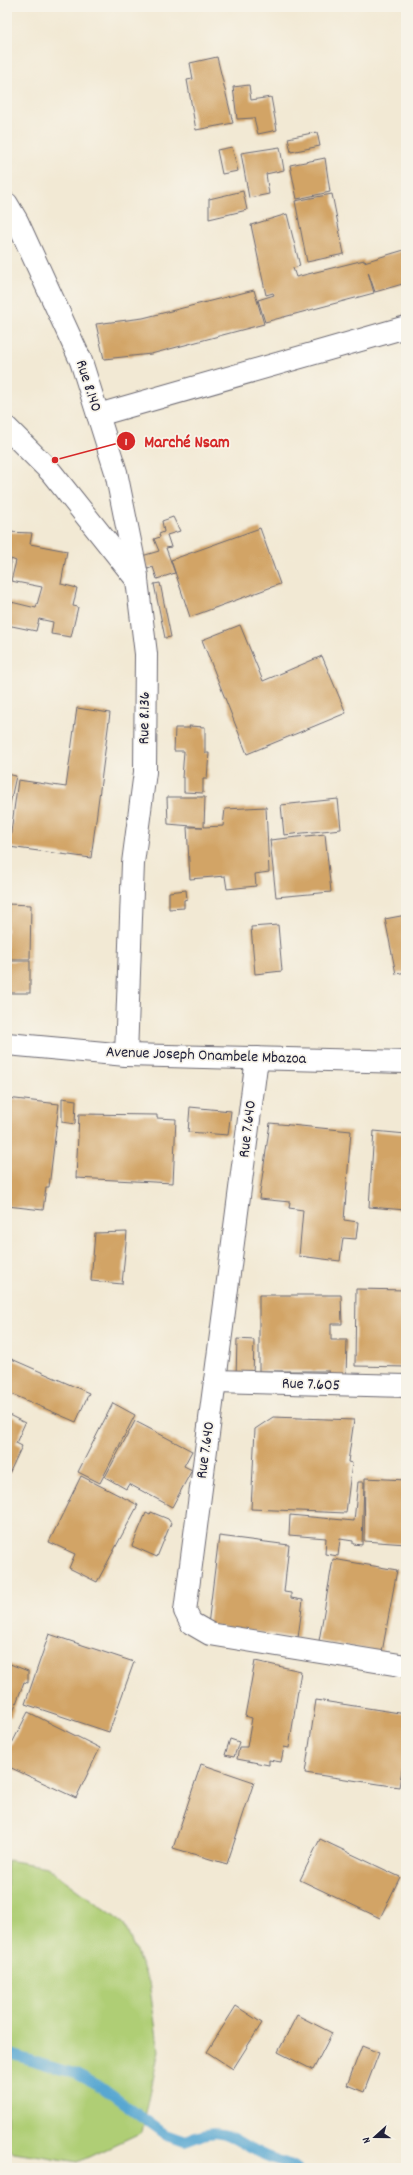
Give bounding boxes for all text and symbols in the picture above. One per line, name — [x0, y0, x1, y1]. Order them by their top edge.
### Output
street label: Rue 8.140 — [69, 357, 107, 415]
callout: Marché Nsam — [116, 426, 237, 455]
text: Marché Nsam — [144, 432, 230, 456]
text: 1 — [125, 434, 128, 451]
street label: Rue 8.136 — [133, 691, 157, 745]
street label: Avenue Joseph Onambele Mbazoa — [105, 1041, 307, 1071]
street label: Rue 7.640 — [233, 1099, 263, 1159]
street label: Rue 7.605 — [282, 1372, 340, 1398]
street label: Rue 7.640 — [191, 1420, 221, 1480]
north arrow — [355, 2117, 395, 2157]
text: N — [359, 2134, 376, 2145]

